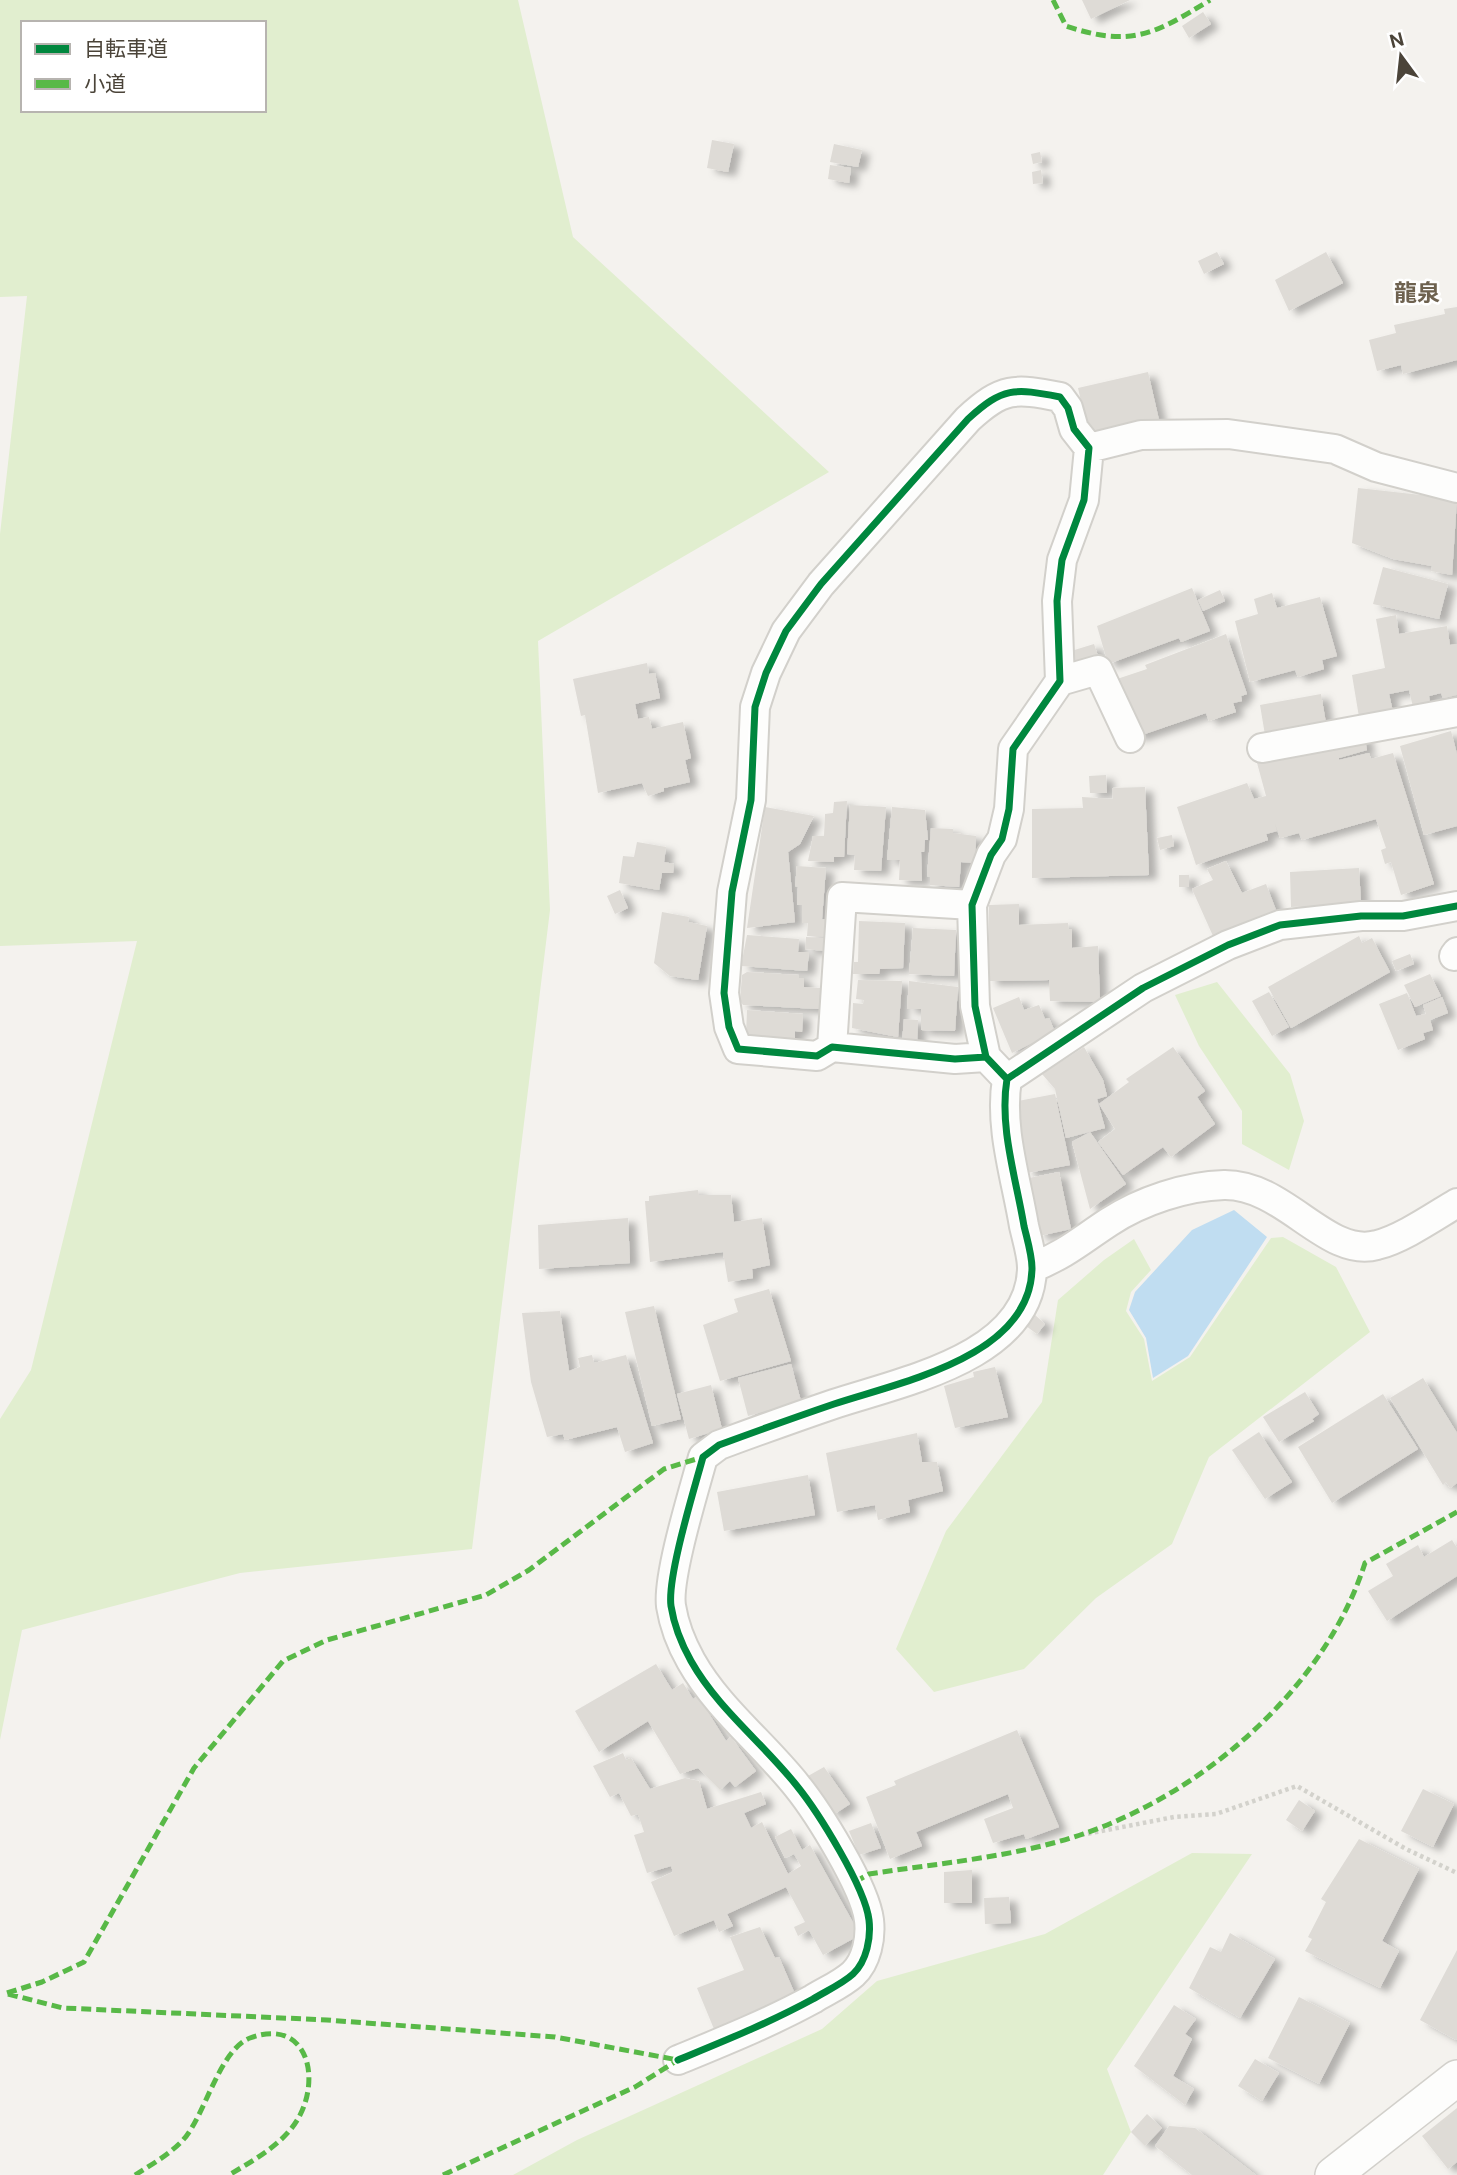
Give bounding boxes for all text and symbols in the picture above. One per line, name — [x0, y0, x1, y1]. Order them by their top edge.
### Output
legend — [21, 21, 266, 112]
north arrow — [1366, 21, 1436, 91]
text: N — [1387, 26, 1407, 54]
text: 自転車道 — [84, 35, 168, 63]
text: 小道 — [84, 70, 126, 98]
district label: 龍泉 — [1394, 278, 1440, 308]

